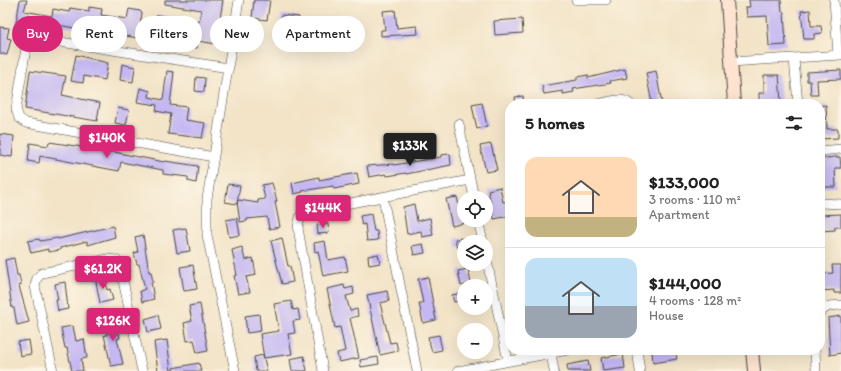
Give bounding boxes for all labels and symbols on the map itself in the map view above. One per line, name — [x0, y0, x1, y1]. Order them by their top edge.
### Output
pin: $140K — [79, 125, 135, 159]
pin: $133K — [382, 133, 438, 167]
pin: $144K — [295, 195, 351, 229]
pin: $61.2K — [70, 256, 136, 290]
pin: $126K — [85, 308, 141, 342]

